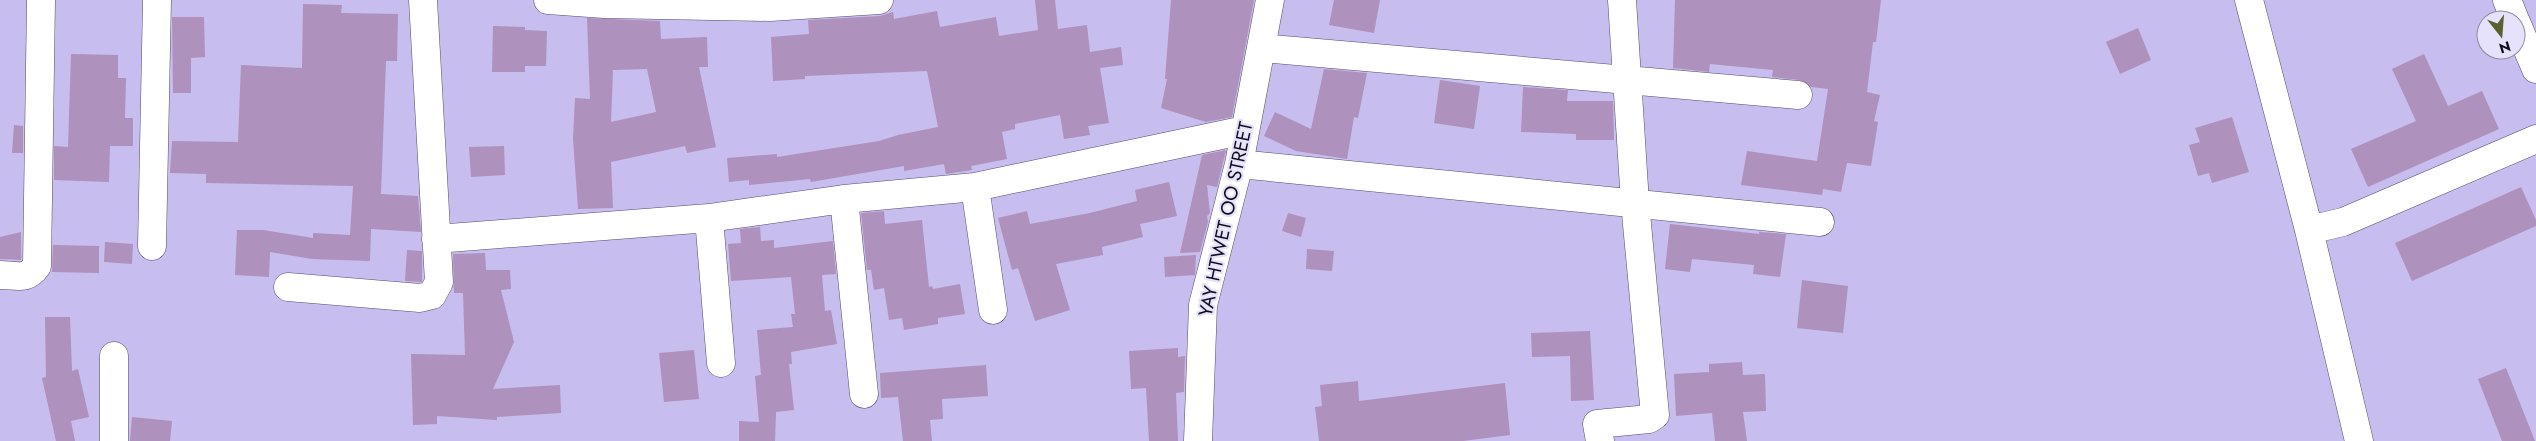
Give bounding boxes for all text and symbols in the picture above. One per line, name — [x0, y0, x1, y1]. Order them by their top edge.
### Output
north arrow — [2476, 10, 2526, 60]
text: N — [2497, 36, 2513, 59]
street label: YAY HTWET OO STREET — [1192, 119, 1259, 319]

